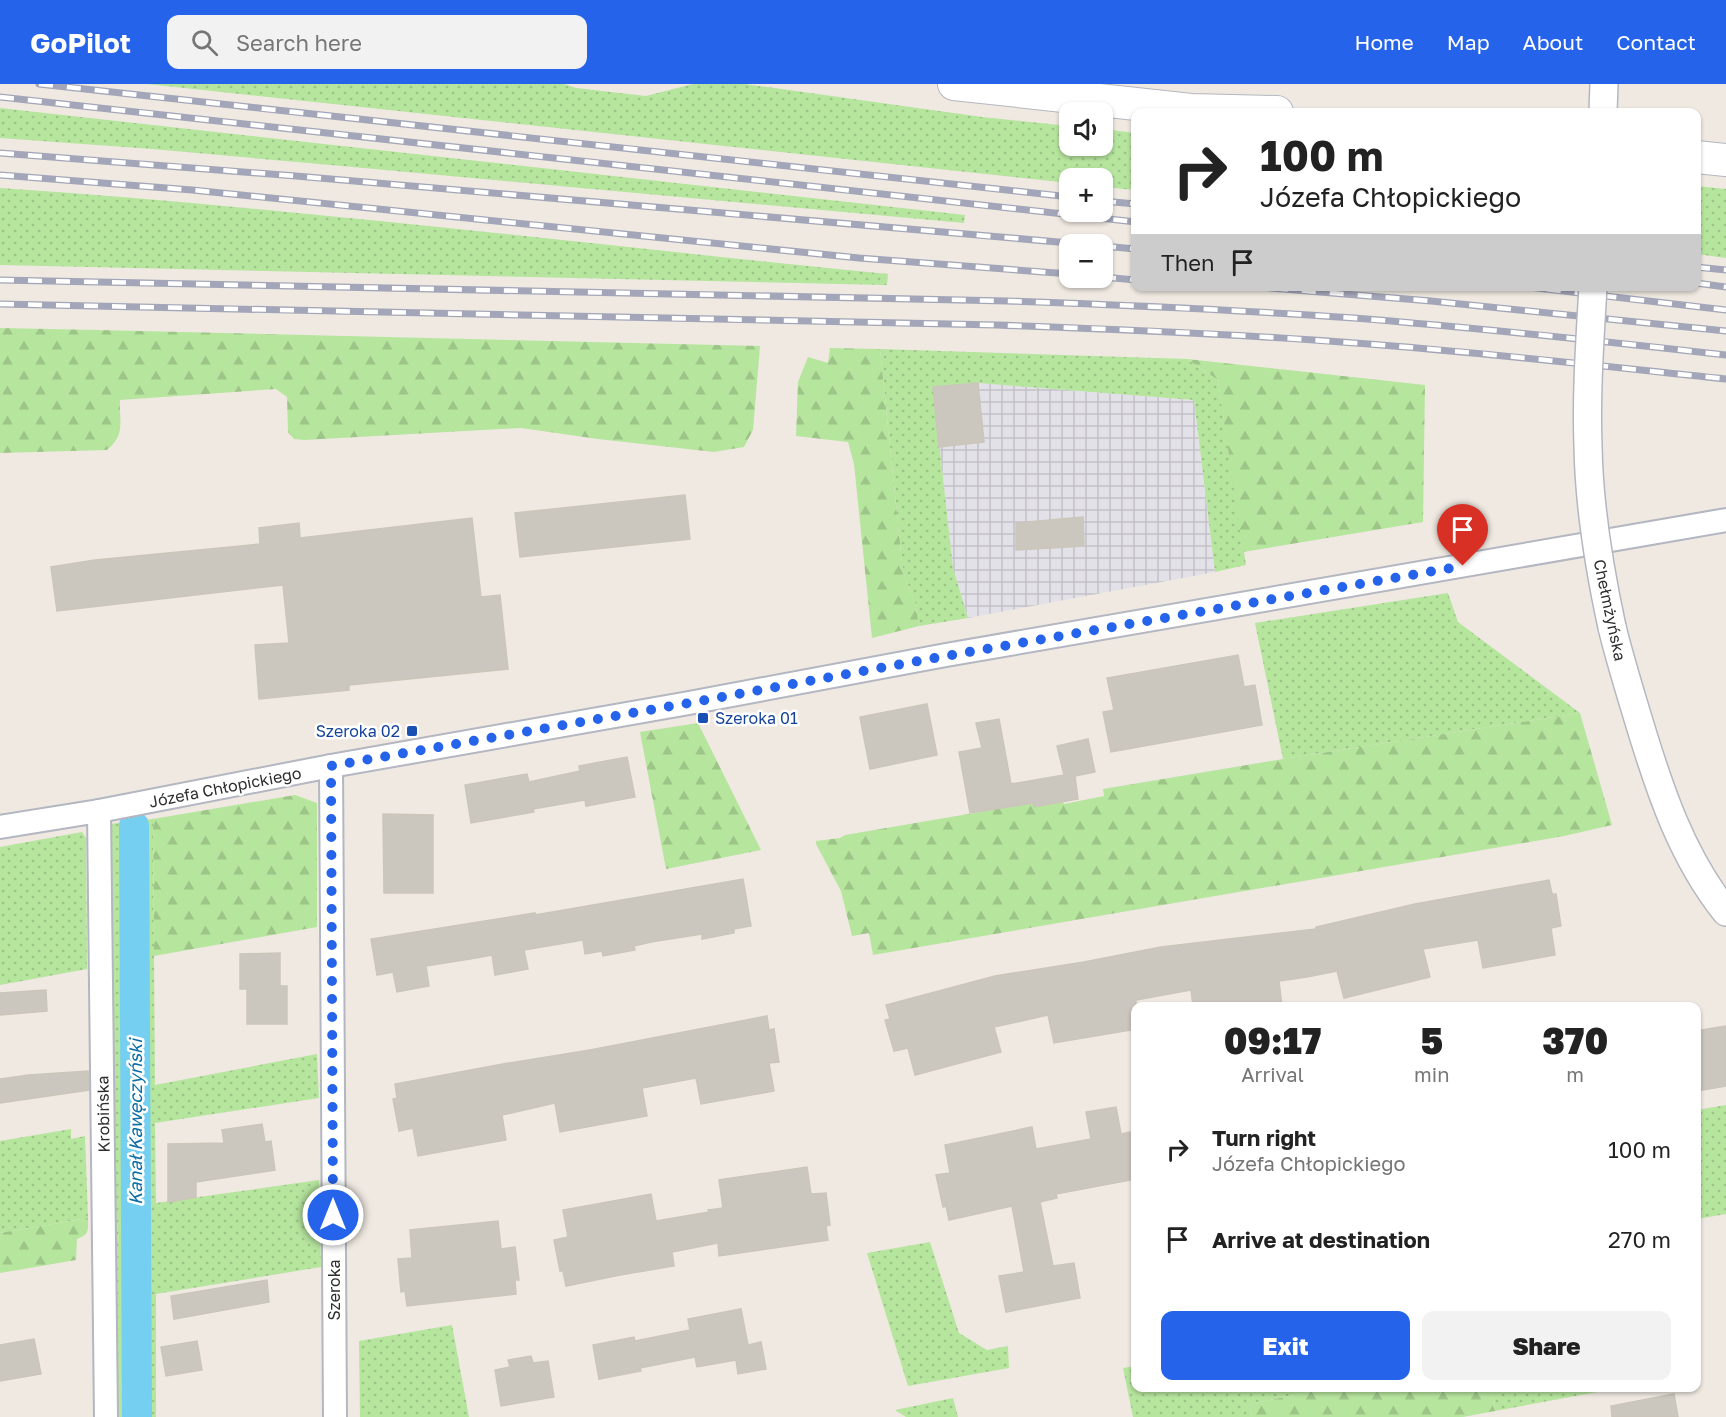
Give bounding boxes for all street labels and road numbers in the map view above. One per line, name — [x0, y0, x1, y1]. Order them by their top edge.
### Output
street label: Chełmżyńska — [1589, 557, 1631, 663]
street label: Józefa Chłopickiego — [147, 762, 303, 812]
street label: Krobińska — [92, 1075, 114, 1153]
street label: Szeroka — [324, 1259, 344, 1321]

